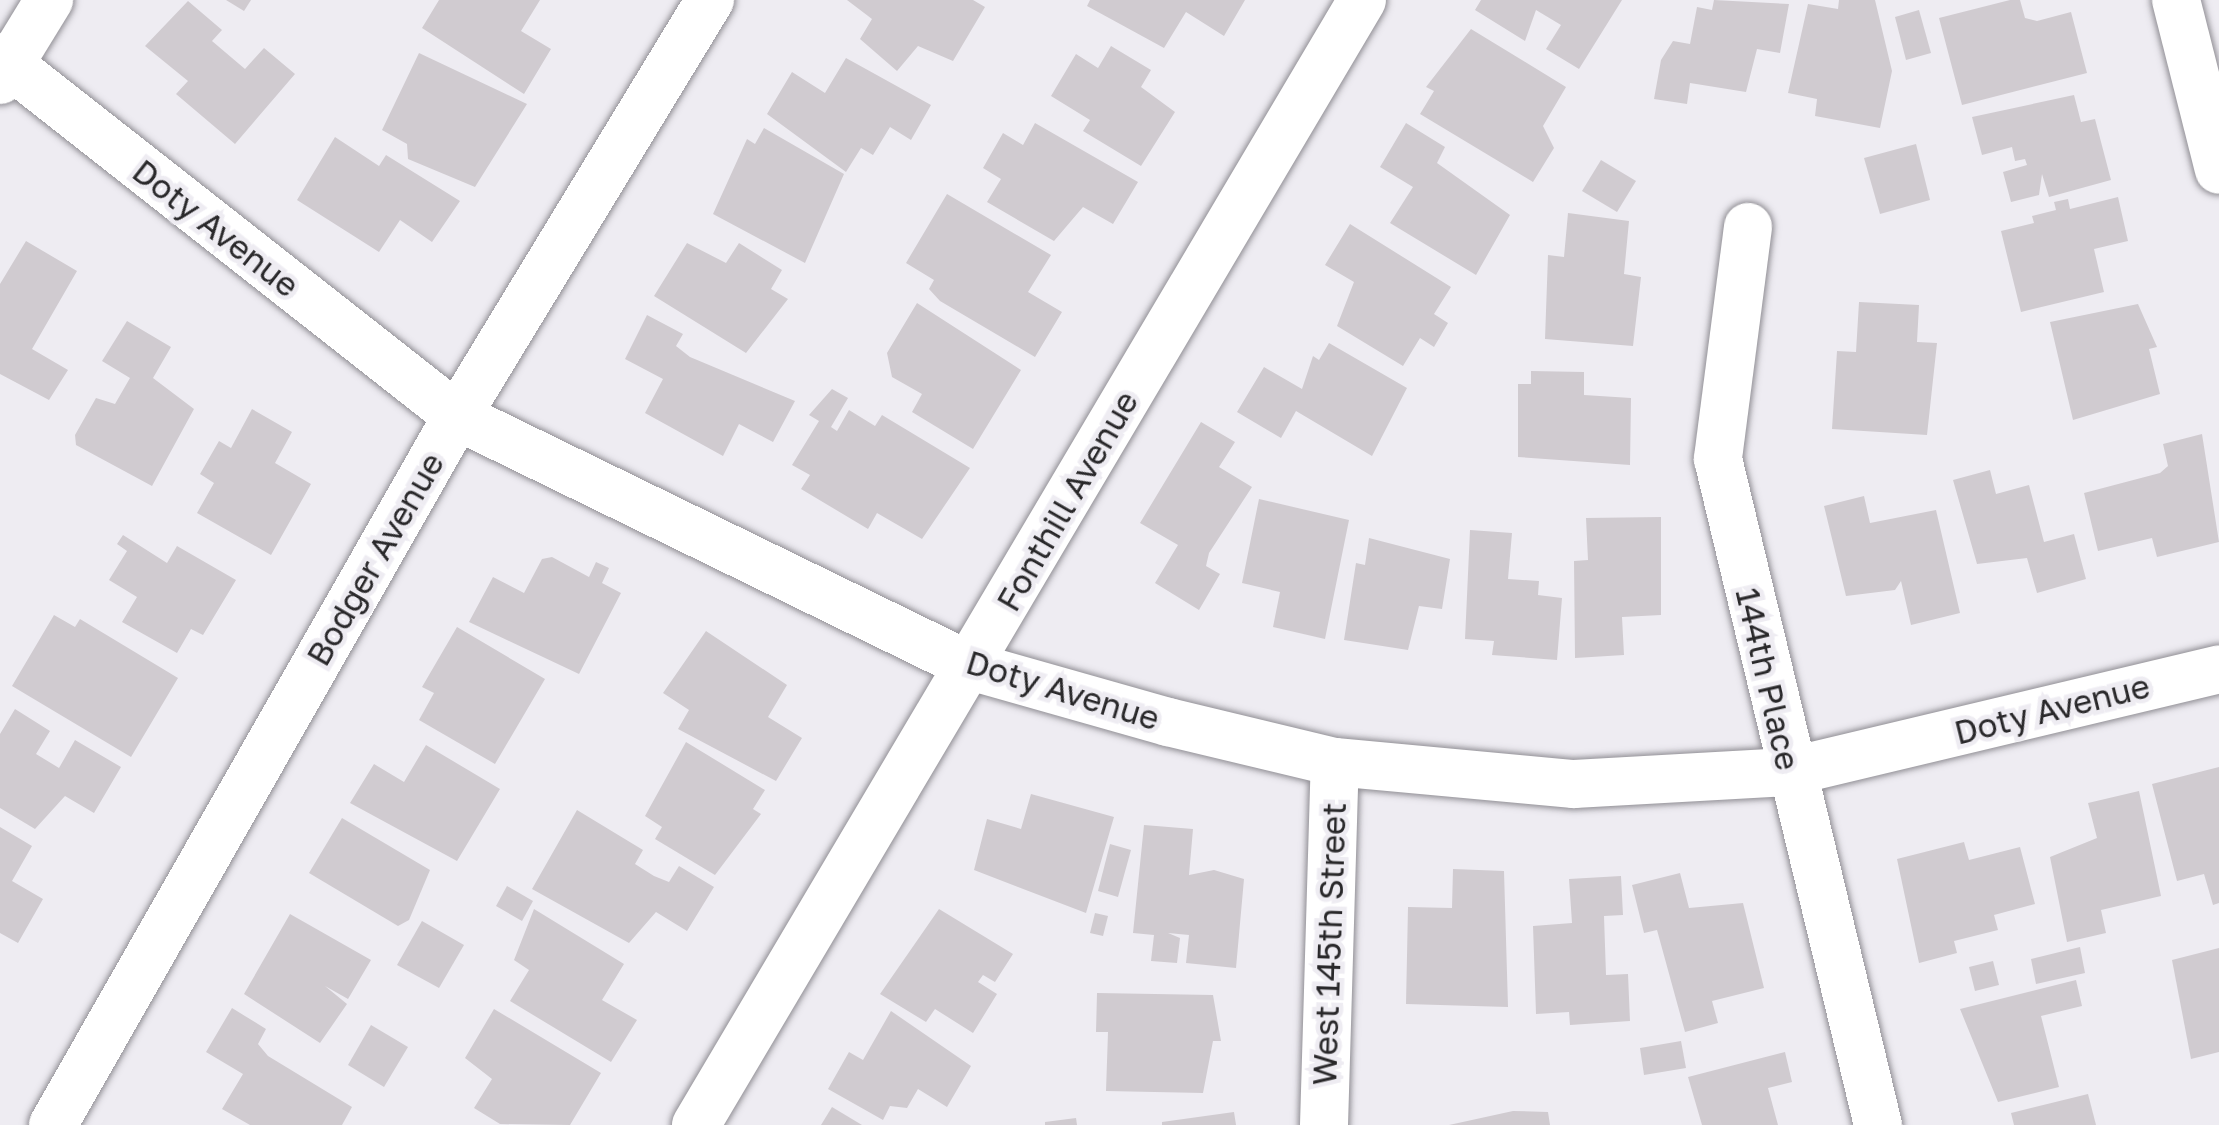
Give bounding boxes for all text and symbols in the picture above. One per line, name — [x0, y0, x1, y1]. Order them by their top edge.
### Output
street label: Doty Avenue — [125, 151, 307, 305]
street label: Fonthill Avenue — [988, 384, 1146, 618]
street label: Bodger Avenue — [298, 446, 452, 672]
street label: 144th Place — [1728, 584, 1808, 774]
street label: Doty Avenue — [962, 642, 1164, 738]
street label: Doty Avenue — [1950, 666, 2154, 752]
street label: West 145th Street — [1304, 802, 1354, 1086]

